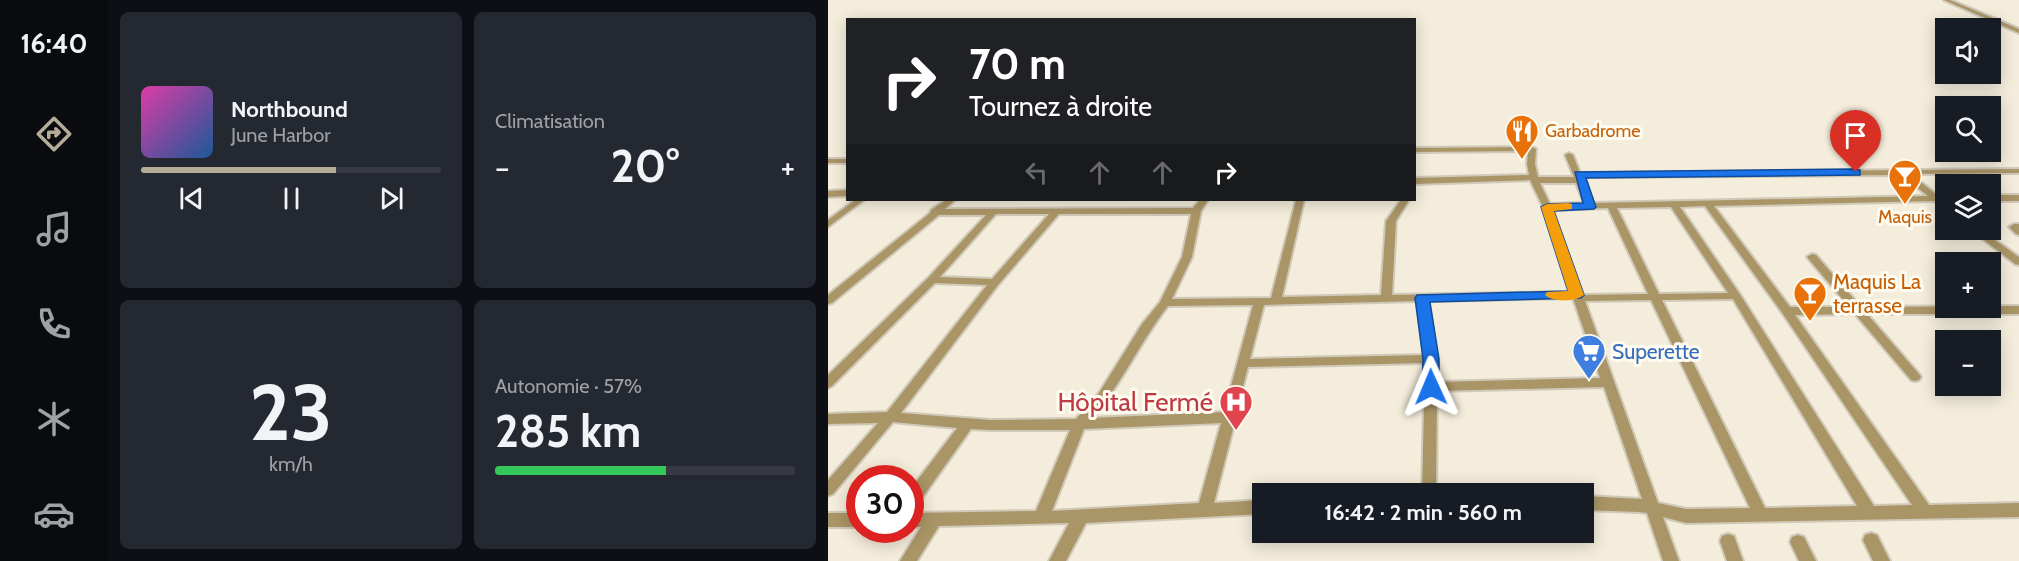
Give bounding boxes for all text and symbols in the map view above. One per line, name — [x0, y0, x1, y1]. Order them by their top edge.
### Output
map controls — [1935, 18, 2001, 396]
button: sound — [1935, 18, 2001, 84]
text: 16:40 — [21, 27, 87, 60]
text: 70 m — [969, 38, 1066, 90]
icon: right — [870, 42, 948, 120]
text: Tournez à droite — [969, 90, 1152, 123]
text: Northbound — [231, 96, 348, 123]
button: search — [1935, 96, 2001, 162]
text: Climatisation — [495, 109, 605, 133]
pin — [1830, 110, 1881, 172]
icon: directions — [33, 113, 75, 155]
restaurant icon: Garbadrome — [1504, 113, 1540, 160]
icon: arrive — [1839, 119, 1872, 152]
place label: Garbadrome — [1545, 120, 1640, 142]
text: June Harbor — [231, 123, 331, 147]
text: 20° — [611, 139, 679, 193]
text: − — [495, 147, 510, 187]
text: + — [780, 147, 795, 187]
icon: left — [1020, 156, 1053, 189]
icon: ahead — [1083, 156, 1116, 189]
icon: ahead — [1146, 156, 1179, 189]
icon: right — [1209, 156, 1242, 189]
bar icon: Maquis — [1887, 158, 1923, 205]
button: layers — [1935, 174, 2001, 240]
icon: previous — [175, 182, 208, 215]
icon: pause — [275, 182, 308, 215]
icon: next — [375, 182, 408, 215]
place label: Maquis — [1878, 206, 1932, 228]
icon: music — [33, 208, 75, 250]
button: + — [1935, 252, 2001, 318]
place label: Maquis La terrasse — [1833, 269, 1921, 318]
bar icon: Maquis La terrasse — [1792, 275, 1828, 322]
icon: phone — [33, 303, 75, 345]
button: − — [1935, 330, 2001, 396]
supermarket icon: Superette — [1571, 333, 1607, 380]
place label: Superette — [1612, 339, 1700, 364]
position arrow — [1399, 355, 1463, 419]
text: 23 — [249, 365, 333, 460]
text: Autonomie · 57% — [495, 374, 642, 398]
hospital icon: Hôpital Fermé — [1218, 384, 1254, 431]
place label: Hôpital Fermé — [1057, 386, 1213, 418]
icon: climate — [33, 398, 75, 440]
text: 285 km — [495, 404, 641, 458]
text: km/h — [269, 452, 313, 476]
speed limit sign: 30 — [846, 465, 924, 543]
icon: car — [33, 493, 75, 535]
text: 16:42 · 2 min · 560 m — [1324, 499, 1522, 526]

